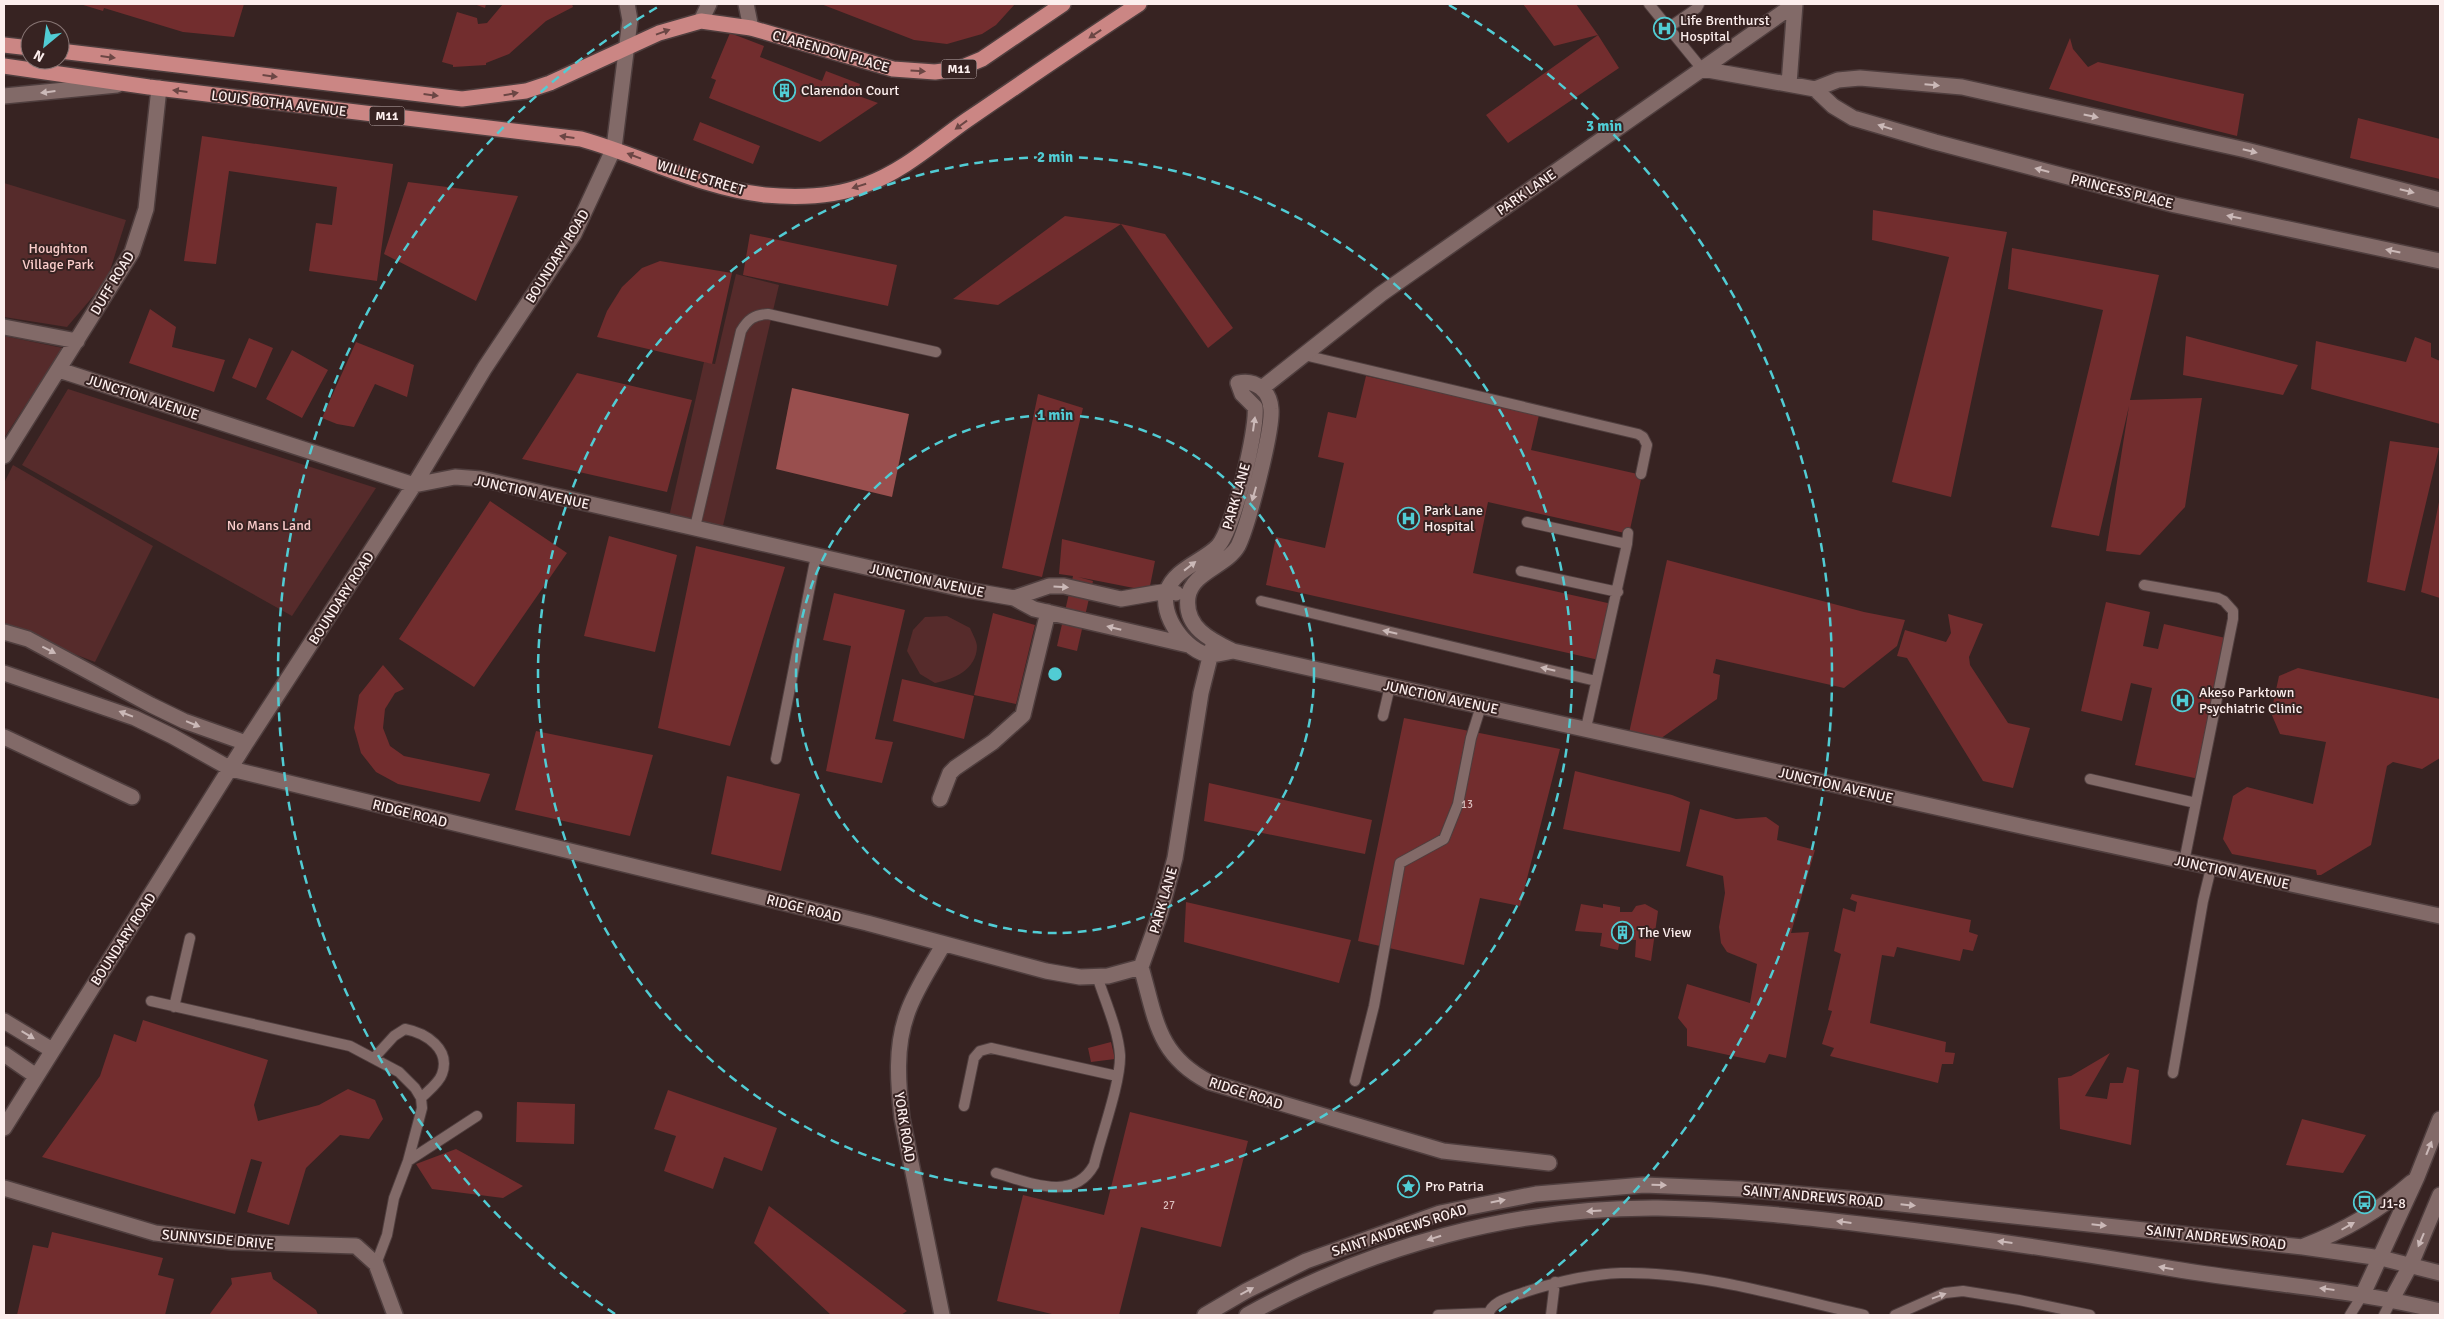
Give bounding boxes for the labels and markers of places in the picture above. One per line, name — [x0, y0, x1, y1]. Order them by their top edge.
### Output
place label: Life Brenthurst Hospital — [1680, 12, 1770, 45]
hospital icon: Life Brenthurst Hospital — [1652, 16, 1676, 40]
building icon: Clarendon Court — [773, 78, 797, 102]
place label: Clarendon Court — [801, 82, 899, 99]
place label: Park Lane Hospital — [1424, 502, 1483, 535]
hospital icon: Park Lane Hospital — [1396, 506, 1420, 530]
centre of rings — [1046, 665, 1064, 683]
place label: Akeso Parktown Psychiatric Clinic — [2199, 684, 2303, 717]
hospital icon: Akeso Parktown Psychiatric Clinic — [2171, 688, 2195, 712]
building icon: The View — [1610, 920, 1634, 944]
place label: The View — [1638, 924, 1691, 941]
place icon: Pro Patria — [1397, 1174, 1421, 1198]
place label: Pro Patria — [1425, 1178, 1484, 1195]
bus stop icon: J1-8 — [2352, 1191, 2376, 1215]
place label: J1-8 — [2380, 1195, 2406, 1212]

